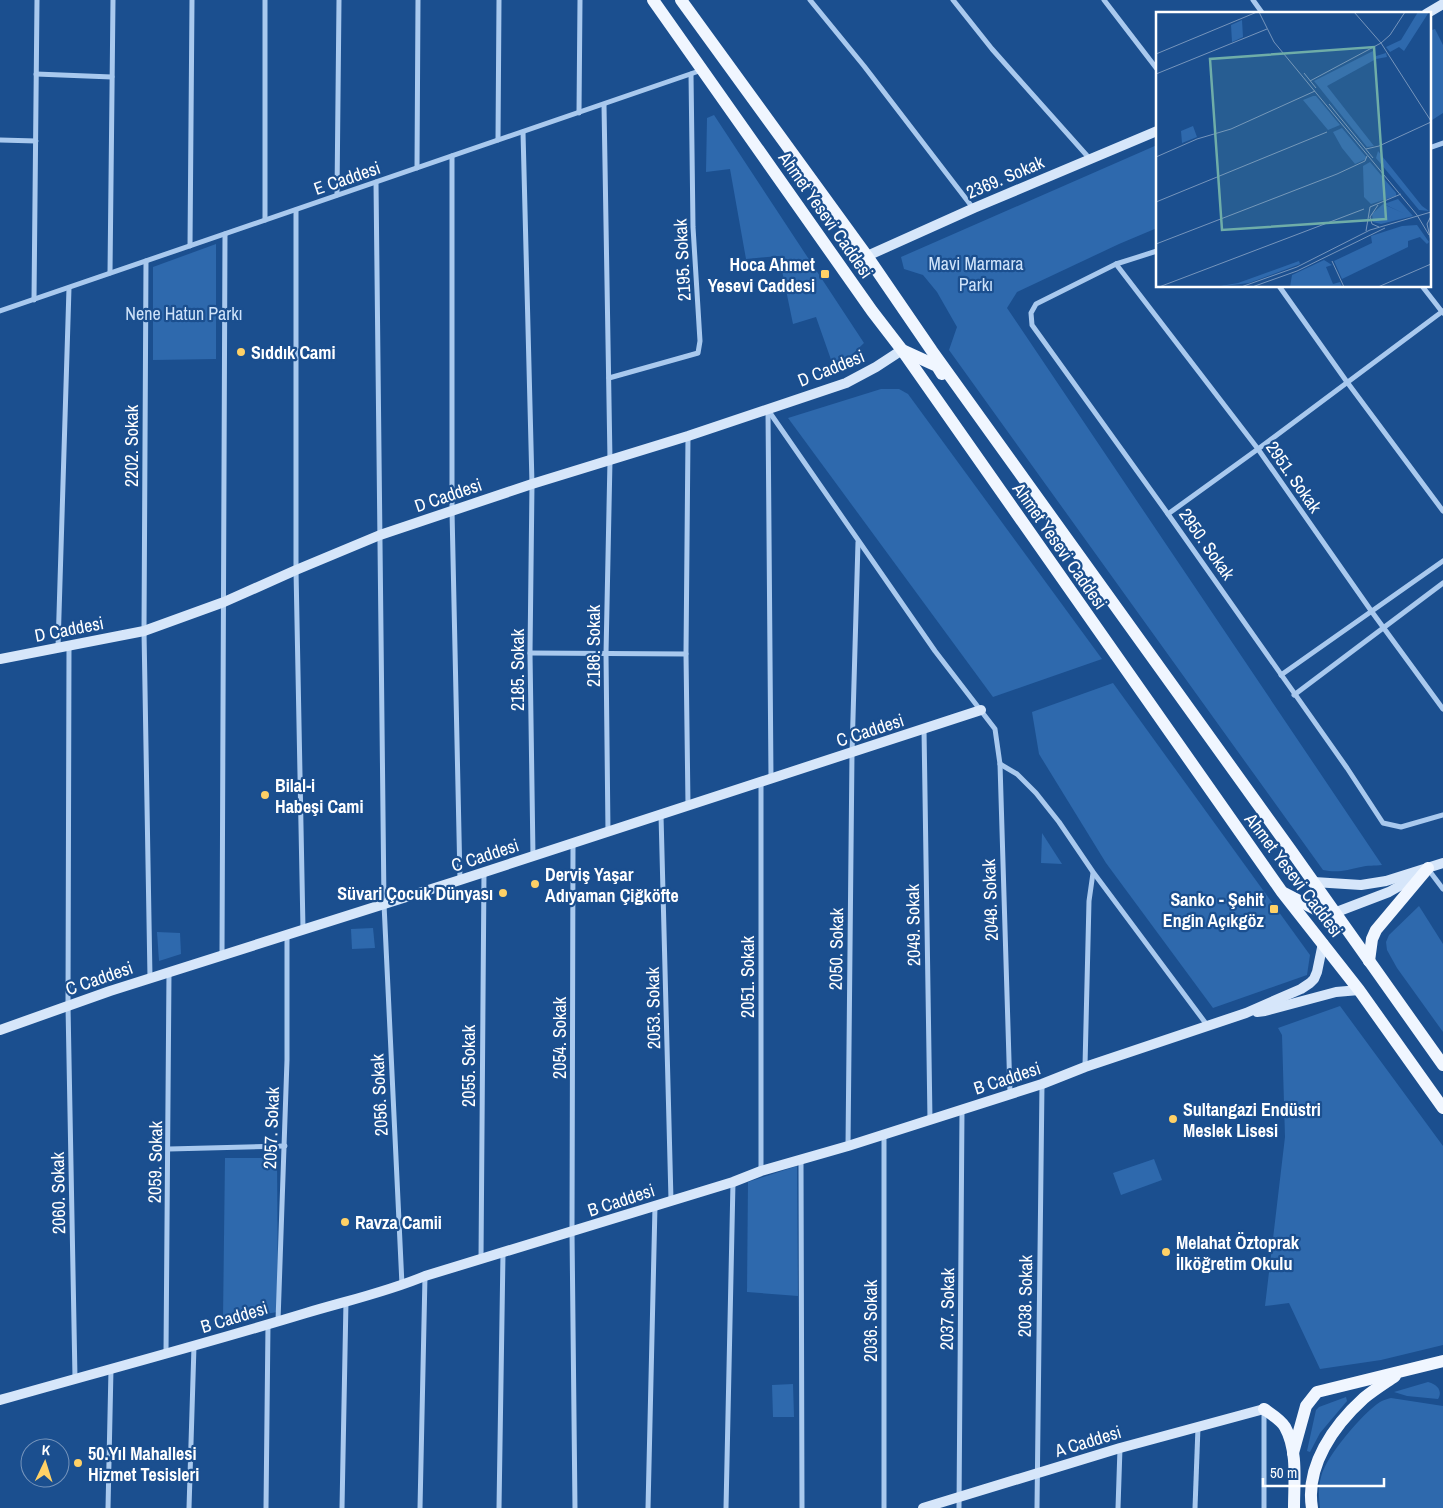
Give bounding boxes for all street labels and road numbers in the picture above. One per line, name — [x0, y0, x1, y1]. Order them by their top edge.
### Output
street label: Ahmet Yesevi Caddesi — [772, 146, 879, 283]
street label: 2369. Sokak — [962, 149, 1048, 205]
street label: E Caddesi — [310, 155, 384, 201]
street label: 2195. Sokak — [667, 218, 697, 302]
street label: D Caddesi — [794, 343, 868, 393]
street label: 2202. Sokak — [119, 404, 144, 487]
street label: 2951. Sokak — [1260, 436, 1328, 518]
street label: D Caddesi — [411, 472, 485, 518]
street label: Ahmet Yesevi Caddesi — [1006, 477, 1113, 614]
street label: 2950. Sokak — [1173, 503, 1241, 585]
street label: 2186. Sokak — [581, 604, 606, 687]
street label: D Caddesi — [32, 610, 106, 648]
street label: 2185. Sokak — [505, 628, 530, 711]
street label: C Caddesi — [833, 707, 907, 753]
street label: Ahmet Yesevi Caddesi — [1238, 807, 1349, 942]
street label: C Caddesi — [448, 832, 522, 878]
street label: 2048. Sokak — [976, 858, 1004, 941]
street label: 2049. Sokak — [900, 883, 926, 966]
street label: 2050. Sokak — [823, 907, 849, 990]
street label: 2051. Sokak — [735, 935, 760, 1018]
street label: C Caddesi — [62, 955, 136, 1001]
street label: 2053. Sokak — [640, 966, 666, 1049]
street label: 2054. Sokak — [547, 996, 572, 1079]
street label: 2055. Sokak — [456, 1024, 481, 1107]
street label: 2056. Sokak — [364, 1053, 394, 1137]
street label: B Caddesi — [970, 1055, 1044, 1101]
street label: 2057. Sokak — [257, 1086, 285, 1169]
street label: 2059. Sokak — [142, 1120, 168, 1203]
street label: 2060. Sokak — [45, 1151, 71, 1234]
street label: B Caddesi — [584, 1177, 658, 1223]
street label: 2038. Sokak — [1012, 1254, 1038, 1337]
street label: 2037. Sokak — [934, 1267, 960, 1350]
street label: 2036. Sokak — [858, 1279, 883, 1362]
street label: B Caddesi — [197, 1295, 271, 1339]
street label: A Caddesi — [1051, 1419, 1124, 1463]

